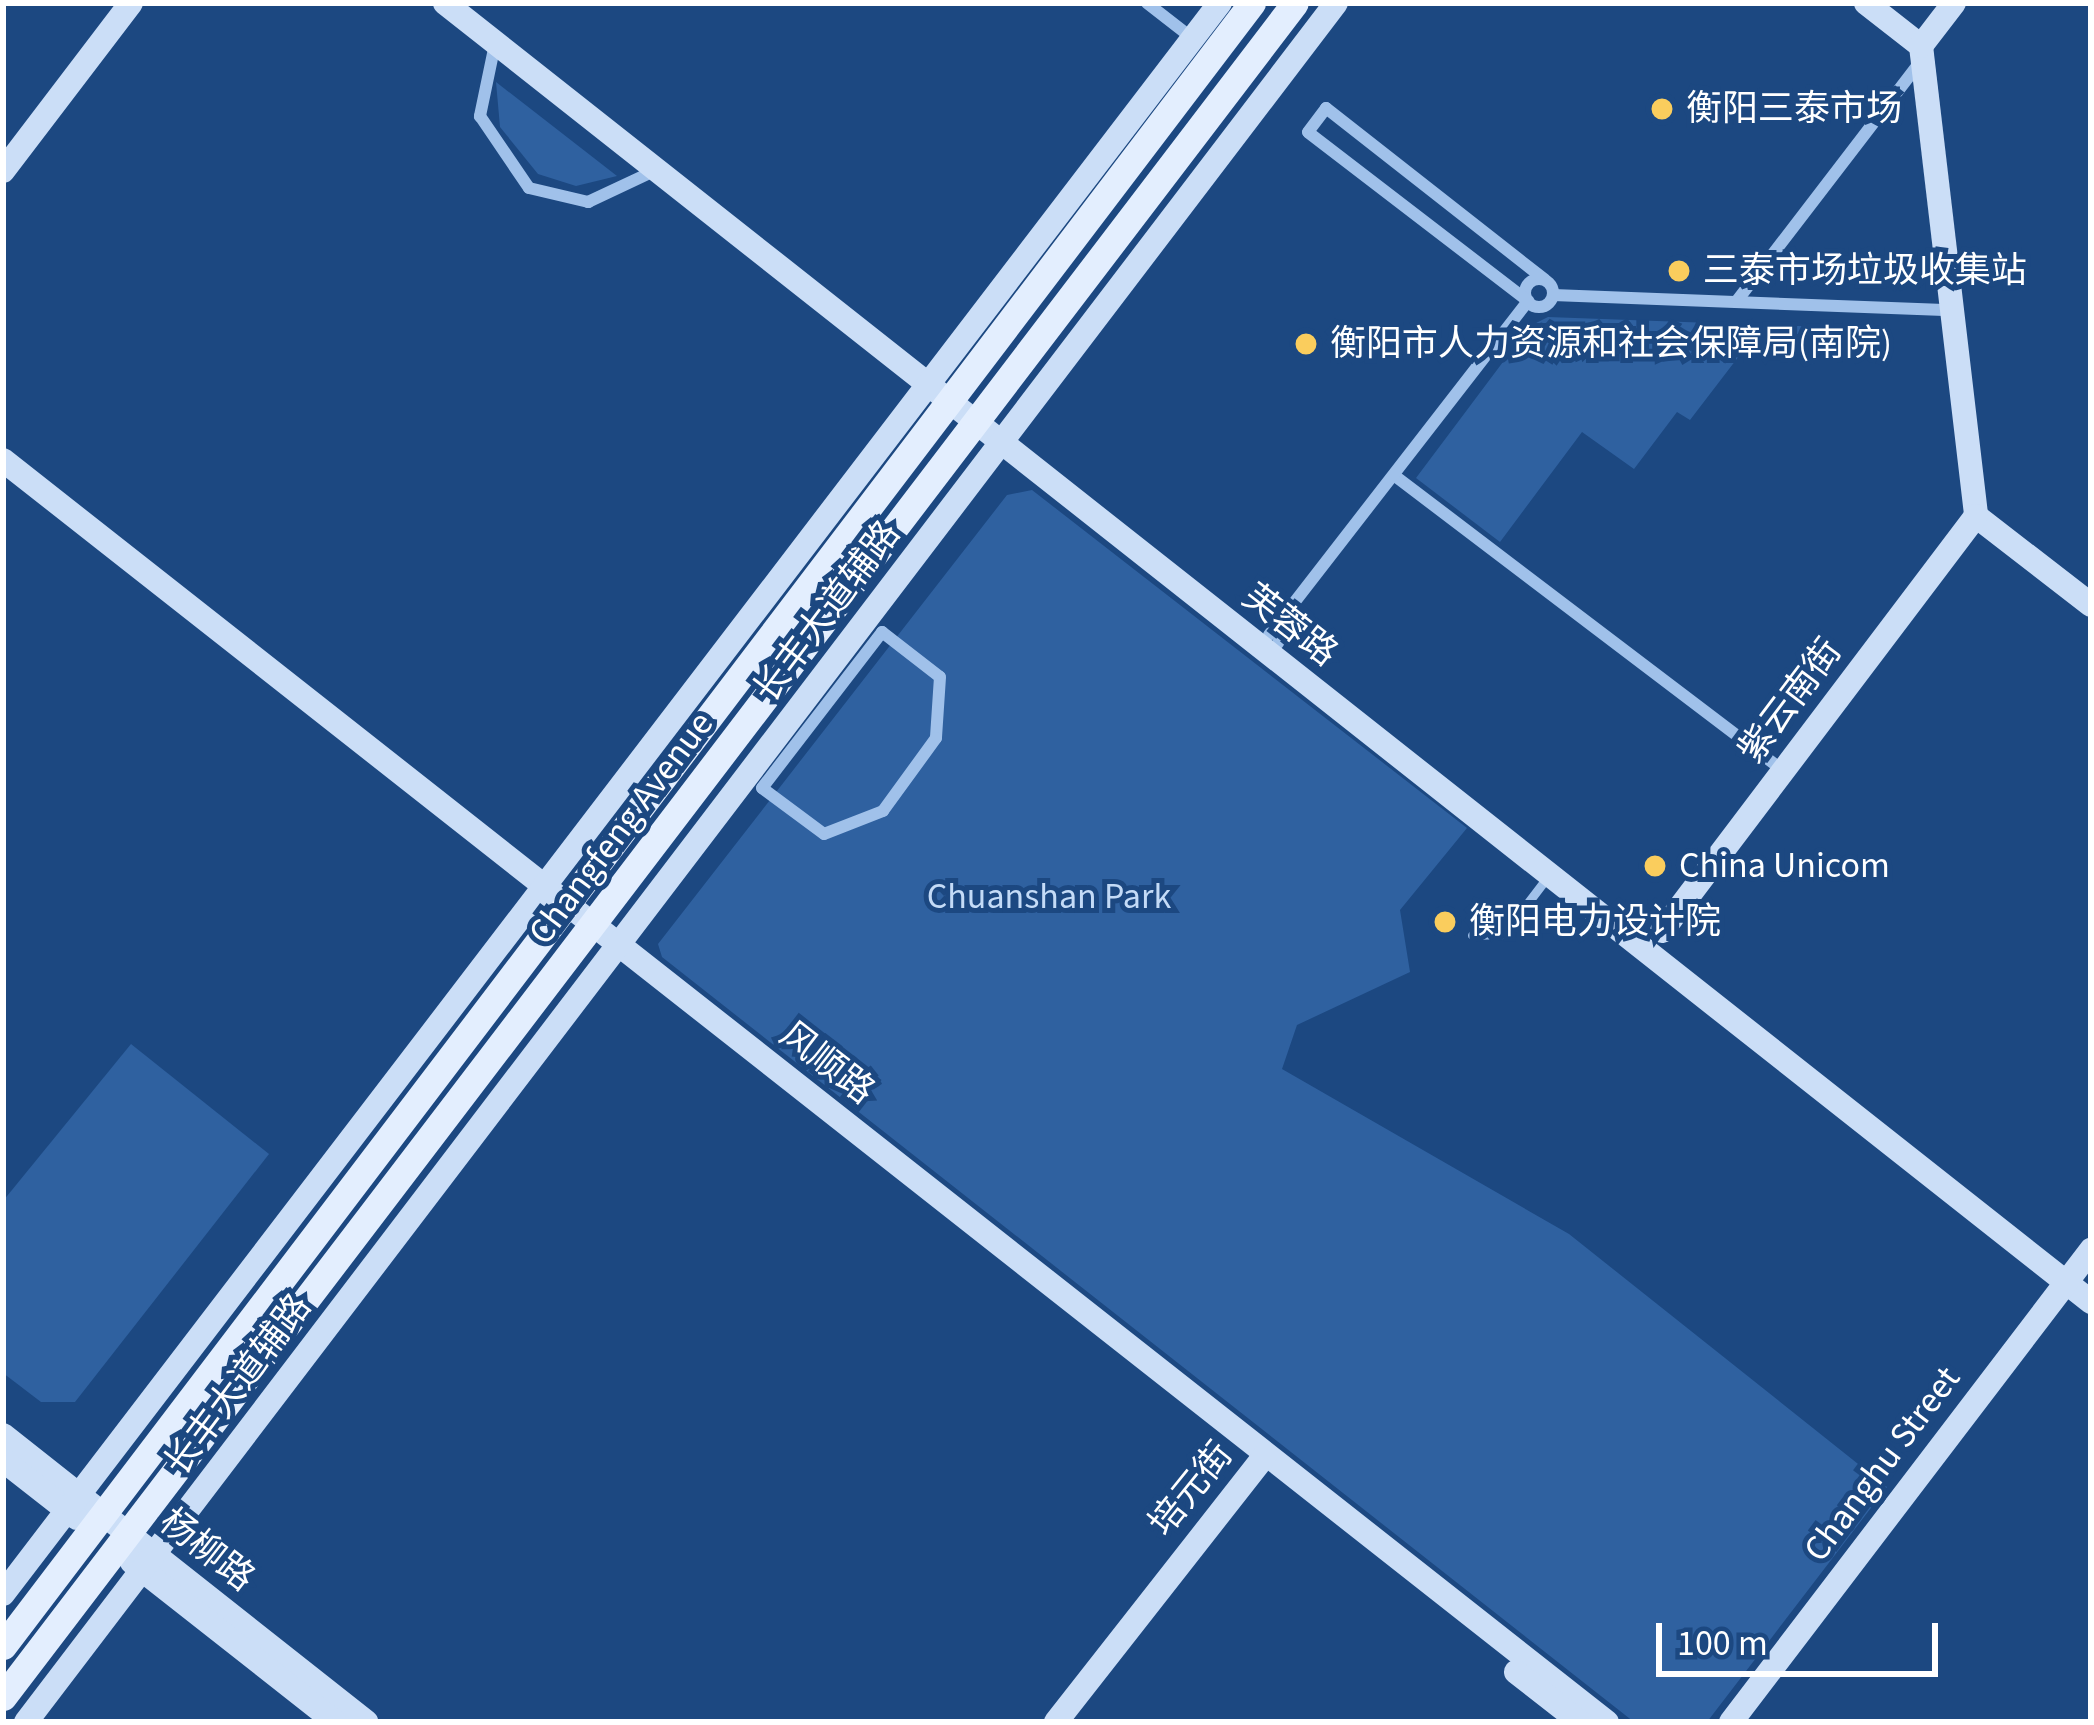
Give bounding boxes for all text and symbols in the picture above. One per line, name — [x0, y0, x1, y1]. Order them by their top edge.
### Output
place label: 衡阳三泰市场 — [1686, 87, 1902, 131]
marker: 衡阳三泰市场 — [1649, 96, 1675, 122]
place label: 三泰市场垃圾收集站 — [1703, 249, 2027, 293]
marker: 三泰市场垃圾收集站 — [1666, 258, 1692, 284]
place label: 衡阳市人力资源和社会保障局(南院) — [1330, 322, 1892, 366]
marker: 衡阳市人力资源和社会保障局(南院) — [1293, 331, 1319, 357]
street label: 长丰大道辅路 — [745, 513, 909, 711]
street label: 芙蓉路 — [1234, 575, 1346, 675]
street label: 紫云南街 — [1729, 630, 1851, 772]
street label: Changfeng Avenue — [519, 703, 723, 953]
place label: China Unicom — [1679, 844, 1890, 888]
marker: China Unicom — [1642, 853, 1668, 879]
park label: Chuanshan Park — [927, 875, 1171, 919]
place label: 衡阳电力设计院 — [1469, 900, 1721, 944]
marker: 衡阳电力设计院 — [1432, 909, 1458, 935]
street label: 风顺路 — [771, 1013, 883, 1113]
street label: 长丰大道辅路 — [156, 1286, 320, 1484]
street label: Changhu Street — [1795, 1358, 1969, 1570]
street label: 培元街 — [1140, 1433, 1242, 1545]
street label: 杨柳路 — [151, 1500, 263, 1600]
scale bar — [1662, 1599, 1944, 1673]
text: 100 m — [1677, 1618, 1768, 1669]

